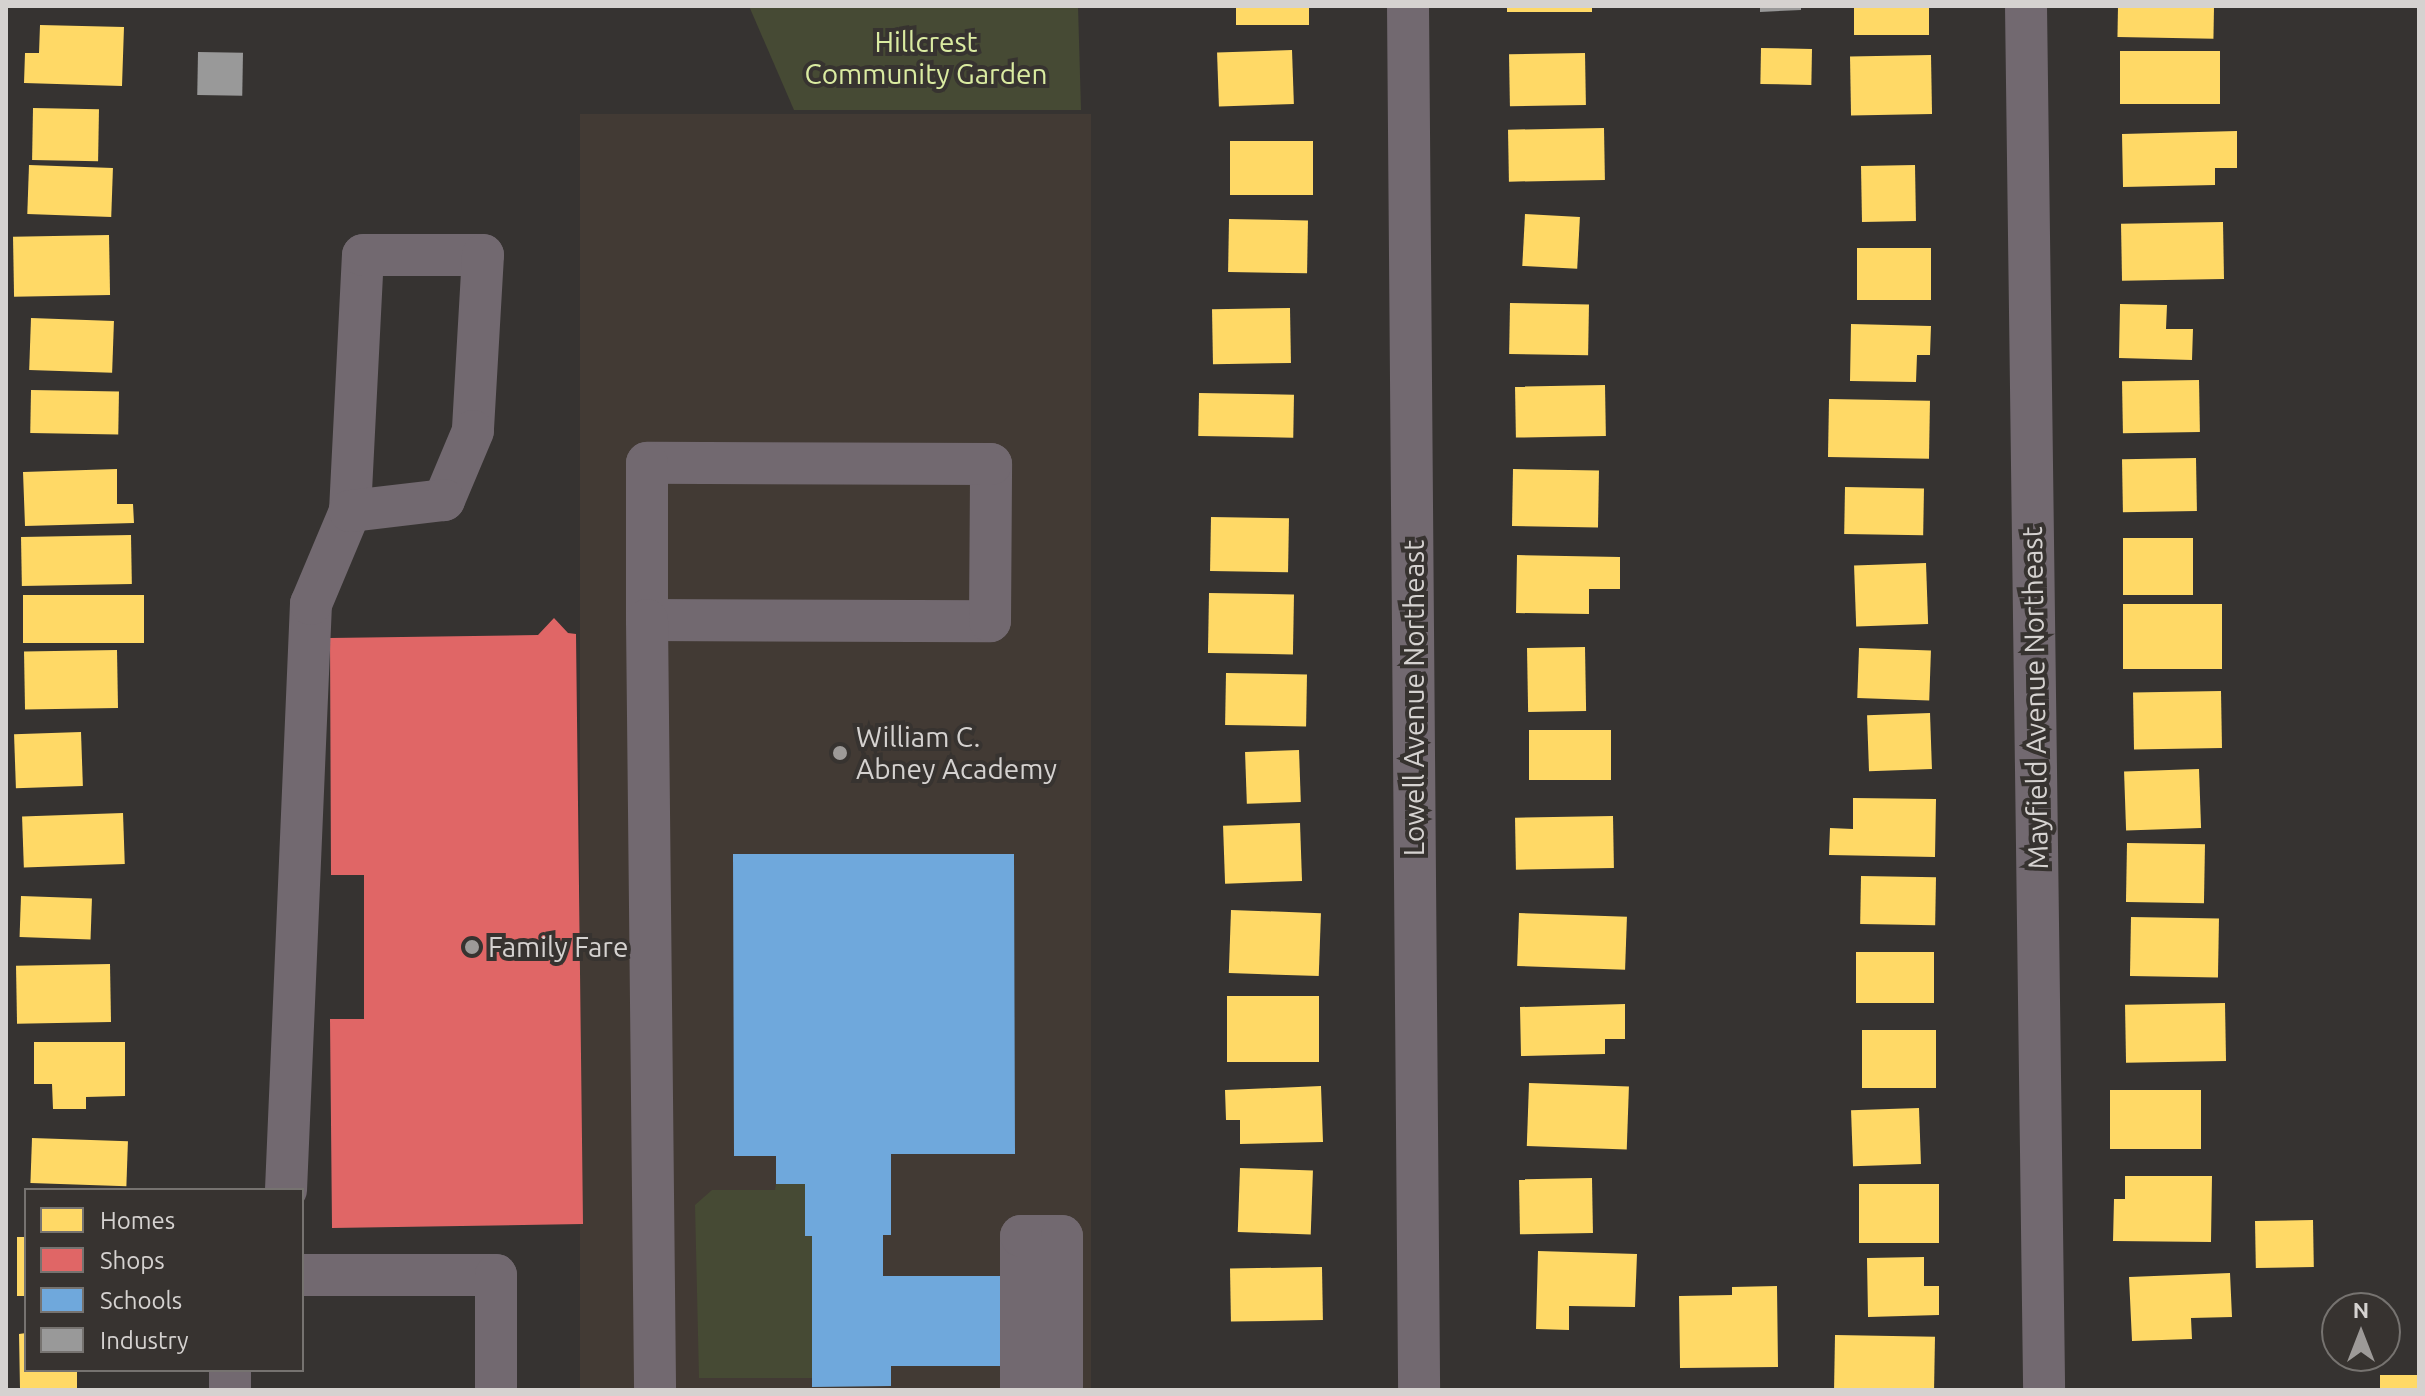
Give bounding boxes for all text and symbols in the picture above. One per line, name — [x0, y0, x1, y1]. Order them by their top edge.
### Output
park label: Hillcrest Community Garden — [805, 25, 1047, 91]
street label: Mayfield Avenue Northeast — [2015, 526, 2055, 870]
street label: Lowell Avenue Northeast — [1397, 540, 1431, 856]
place label: William C. Abney Academy — [856, 720, 1057, 786]
marker: William C. Abney Academy — [831, 744, 849, 762]
place label: Family Fare — [488, 930, 628, 964]
marker: Family Fare — [463, 938, 481, 956]
legend — [24, 1188, 304, 1372]
text: Homes — [100, 1207, 175, 1234]
text: Shops — [100, 1247, 165, 1274]
text: Schools — [100, 1287, 182, 1314]
north arrow — [2321, 1292, 2401, 1372]
text: N — [2353, 1297, 2369, 1322]
text: Industry — [100, 1327, 189, 1354]

